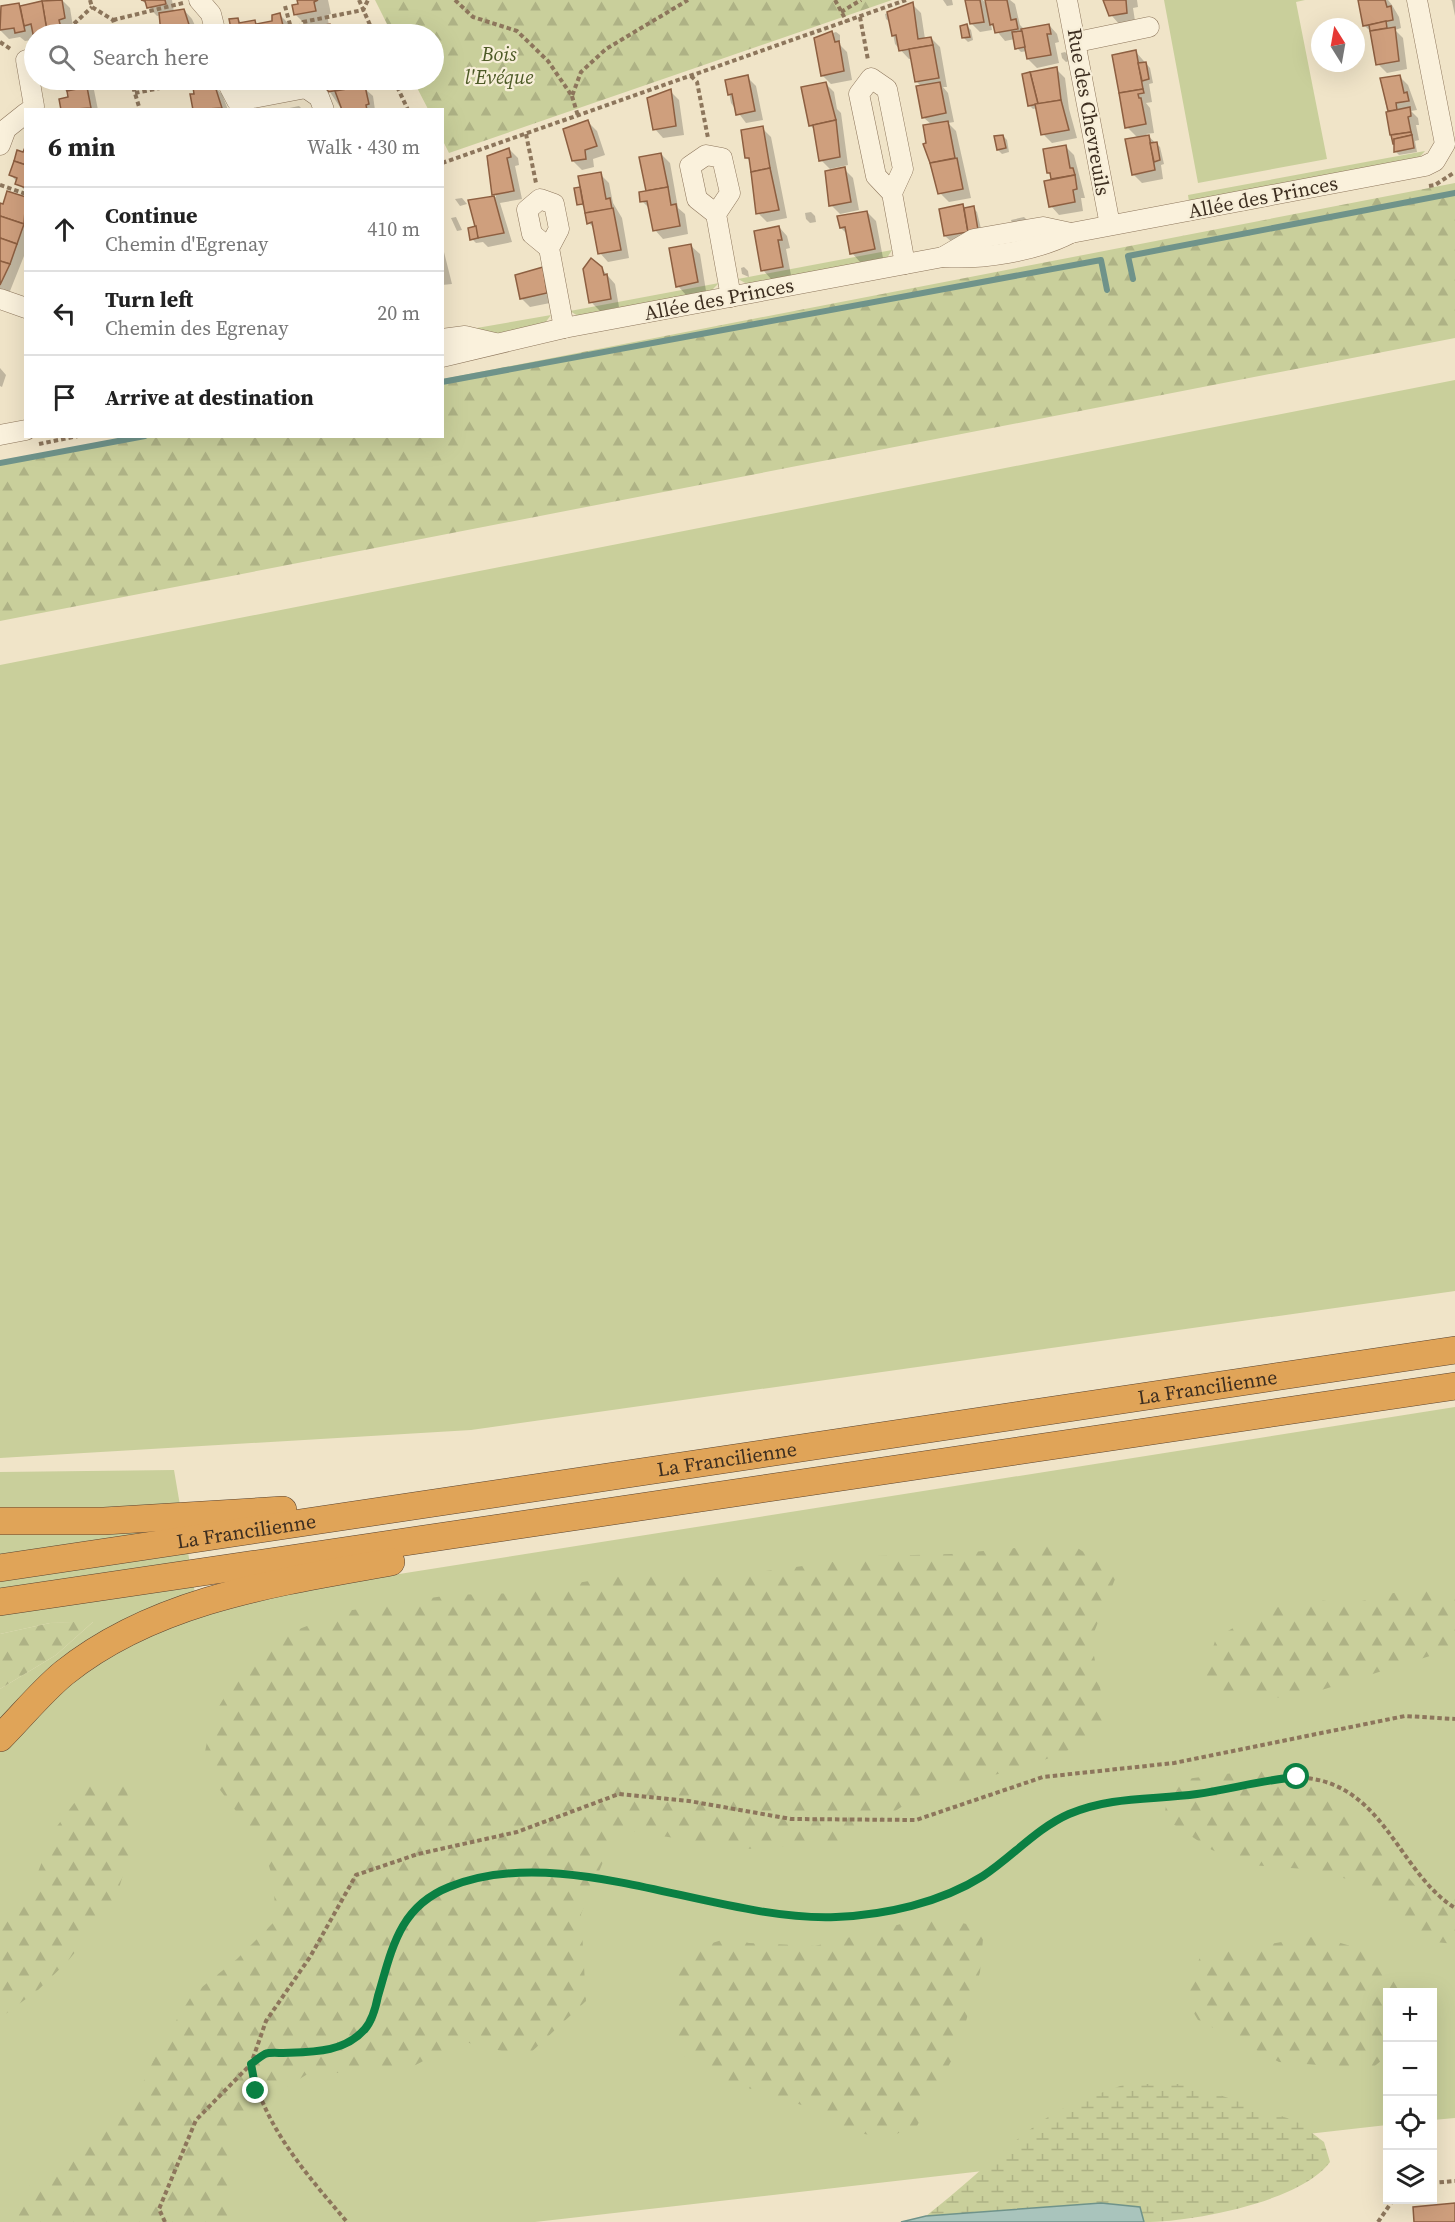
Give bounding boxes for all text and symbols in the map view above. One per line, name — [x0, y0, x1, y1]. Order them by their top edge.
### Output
north arrow — [1311, 18, 1365, 72]
search box — [24, 24, 444, 90]
street label: Rue des Chevreuils — [1060, 26, 1118, 198]
park label: Bois l'Evéque — [465, 40, 533, 91]
icon: search — [45, 41, 78, 74]
text: Search here — [93, 42, 209, 72]
text: 6 min — [48, 129, 115, 165]
text: Walk · 430 m — [307, 133, 420, 161]
street label: Allée des Princes — [1186, 169, 1340, 225]
text: Continue — [105, 200, 198, 230]
icon: ahead — [48, 213, 81, 246]
text: 410 m — [367, 215, 420, 243]
text: Chemin d'Egrenay — [105, 230, 268, 258]
street label: Allée des Princes — [642, 271, 796, 327]
text: Turn left — [105, 284, 193, 314]
icon: left — [48, 297, 81, 330]
text: 20 m — [377, 299, 420, 327]
text: Chemin des Egrenay — [105, 314, 289, 342]
icon: arrive — [48, 381, 81, 414]
text: Arrive at destination — [105, 382, 314, 412]
street label: La Francilienne — [1136, 1363, 1279, 1411]
street label: La Francilienne — [655, 1435, 799, 1483]
street label: La Francilienne — [175, 1507, 318, 1555]
route start — [1283, 1763, 1309, 1789]
map controls — [1383, 1988, 1437, 2204]
button: + — [1383, 1988, 1437, 2042]
button: − — [1383, 2042, 1437, 2096]
route end — [242, 2077, 268, 2103]
button: locate — [1383, 2096, 1437, 2150]
button: layers — [1383, 2150, 1437, 2204]

